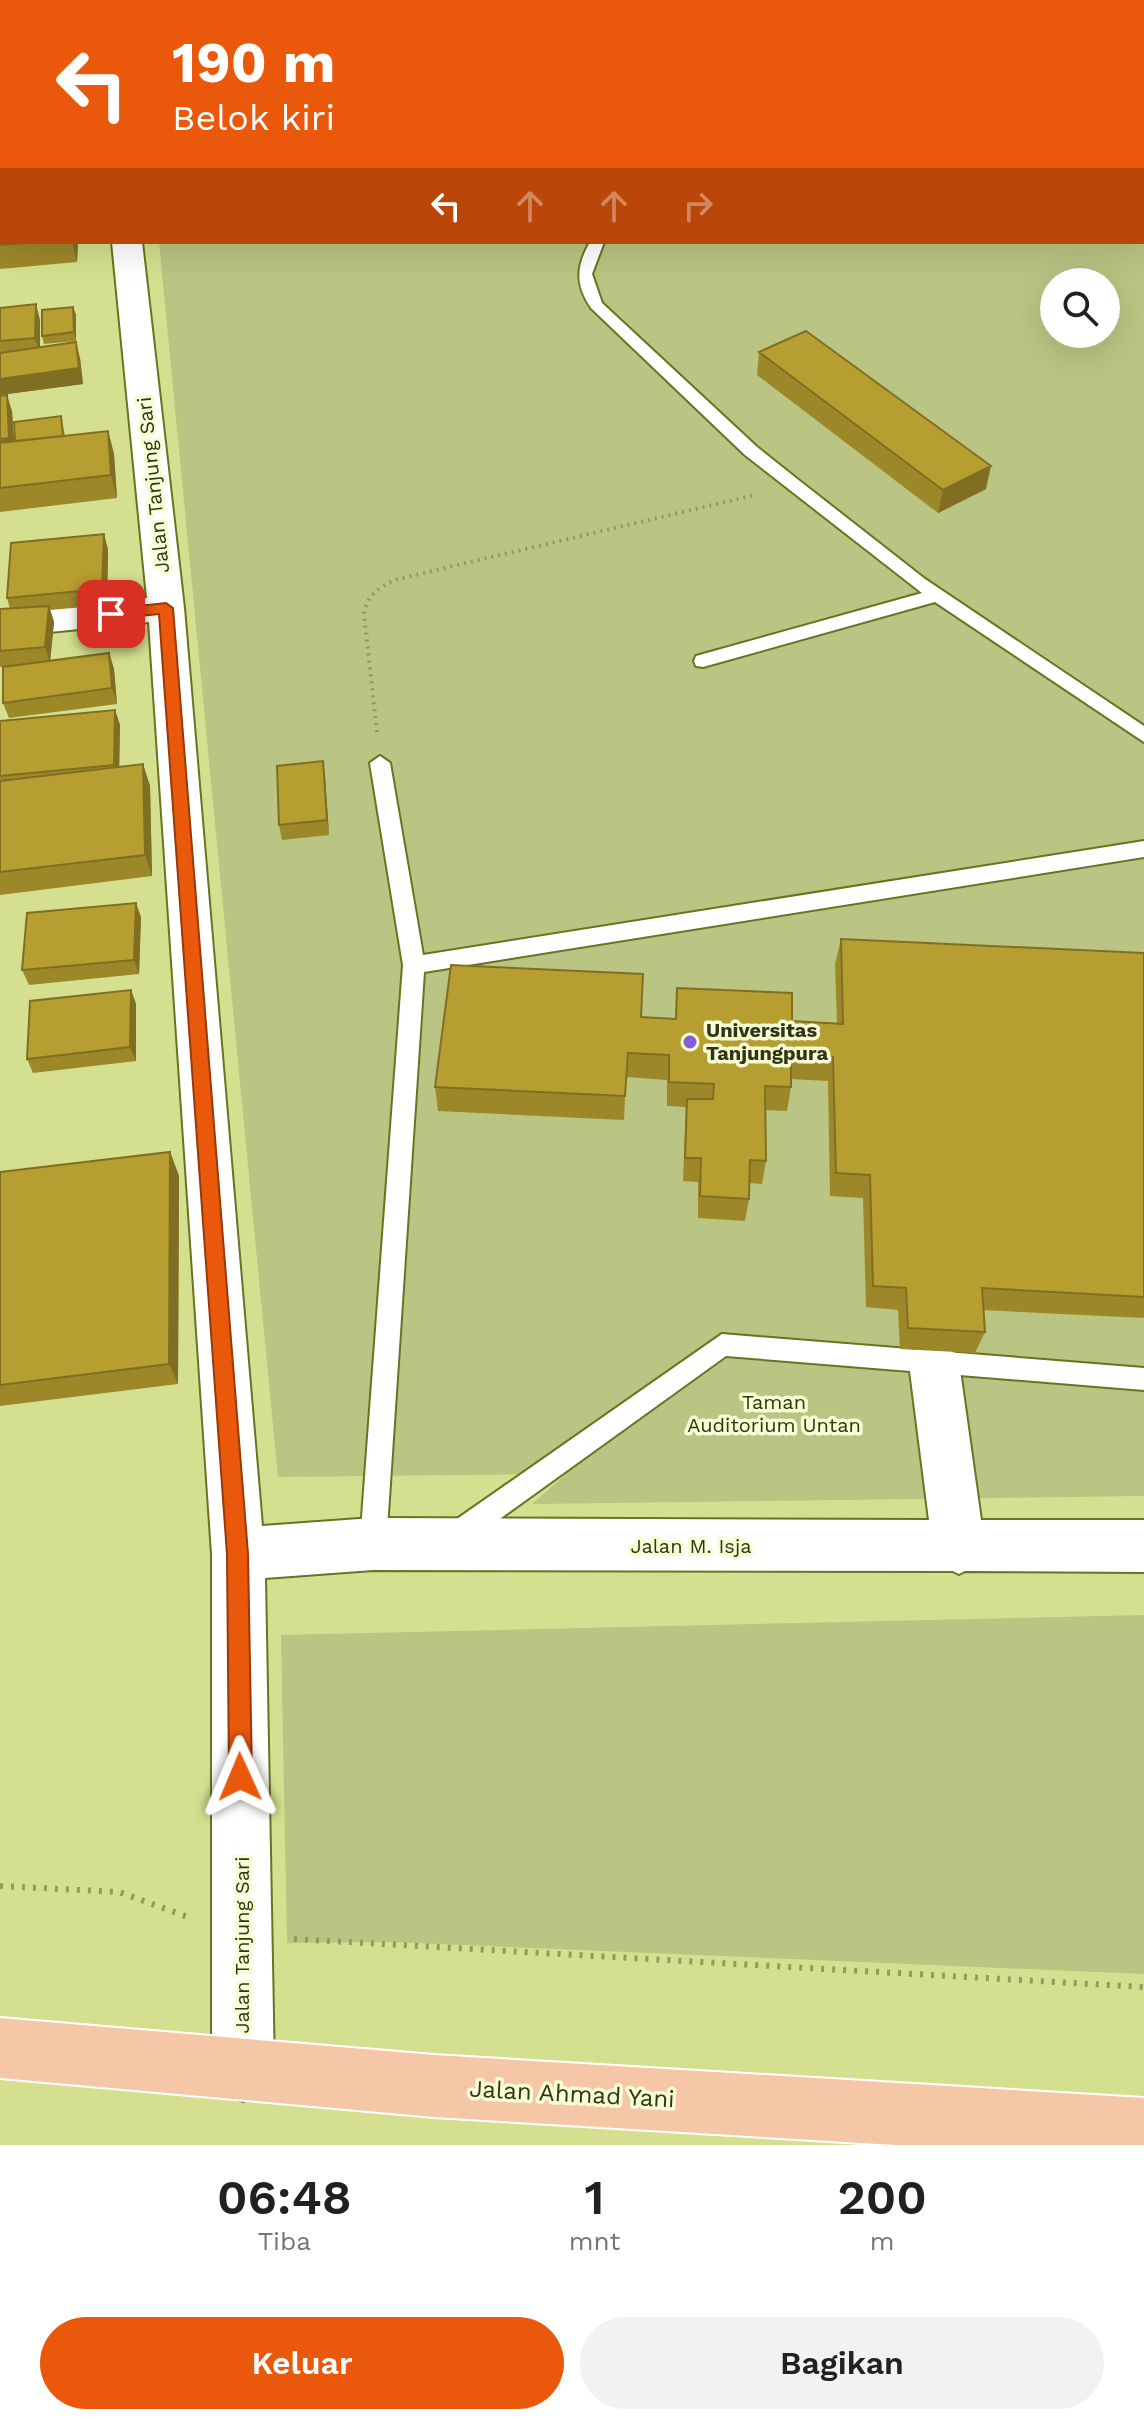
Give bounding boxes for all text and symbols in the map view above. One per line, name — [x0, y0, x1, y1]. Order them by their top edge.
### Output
text: 190 m — [172, 30, 335, 96]
icon: left — [40, 32, 144, 136]
text: Belok kiri — [172, 97, 335, 139]
icon: left — [424, 184, 468, 228]
icon: ahead — [508, 184, 552, 228]
icon: ahead — [592, 184, 636, 228]
icon: right — [676, 184, 720, 228]
map controls — [1040, 268, 1120, 348]
button: search — [1040, 268, 1120, 348]
street label: Jalan Tanjung Sari — [132, 396, 174, 574]
pin — [77, 580, 145, 648]
icon: arrive — [89, 592, 133, 636]
place label: Universitas Tanjungpura — [706, 1018, 828, 1065]
marker: Universitas Tanjungpura — [681, 1033, 699, 1051]
park label: Taman Auditorium Untan — [687, 1390, 861, 1437]
street label: Jalan M. Isja — [630, 1534, 752, 1558]
position arrow — [198, 1735, 282, 1819]
street label: Jalan Tanjung Sari — [230, 1856, 254, 2034]
street label: Jalan Ahmad Yani — [469, 2075, 675, 2113]
text: 06:48 — [217, 2169, 352, 2226]
text: 1 — [585, 2169, 605, 2226]
text: 200 — [837, 2169, 927, 2226]
text: Tiba — [258, 2226, 311, 2256]
text: mnt — [569, 2226, 620, 2256]
text: m — [870, 2226, 895, 2256]
button: Keluar — [40, 2317, 564, 2409]
button: Bagikan — [580, 2317, 1104, 2409]

